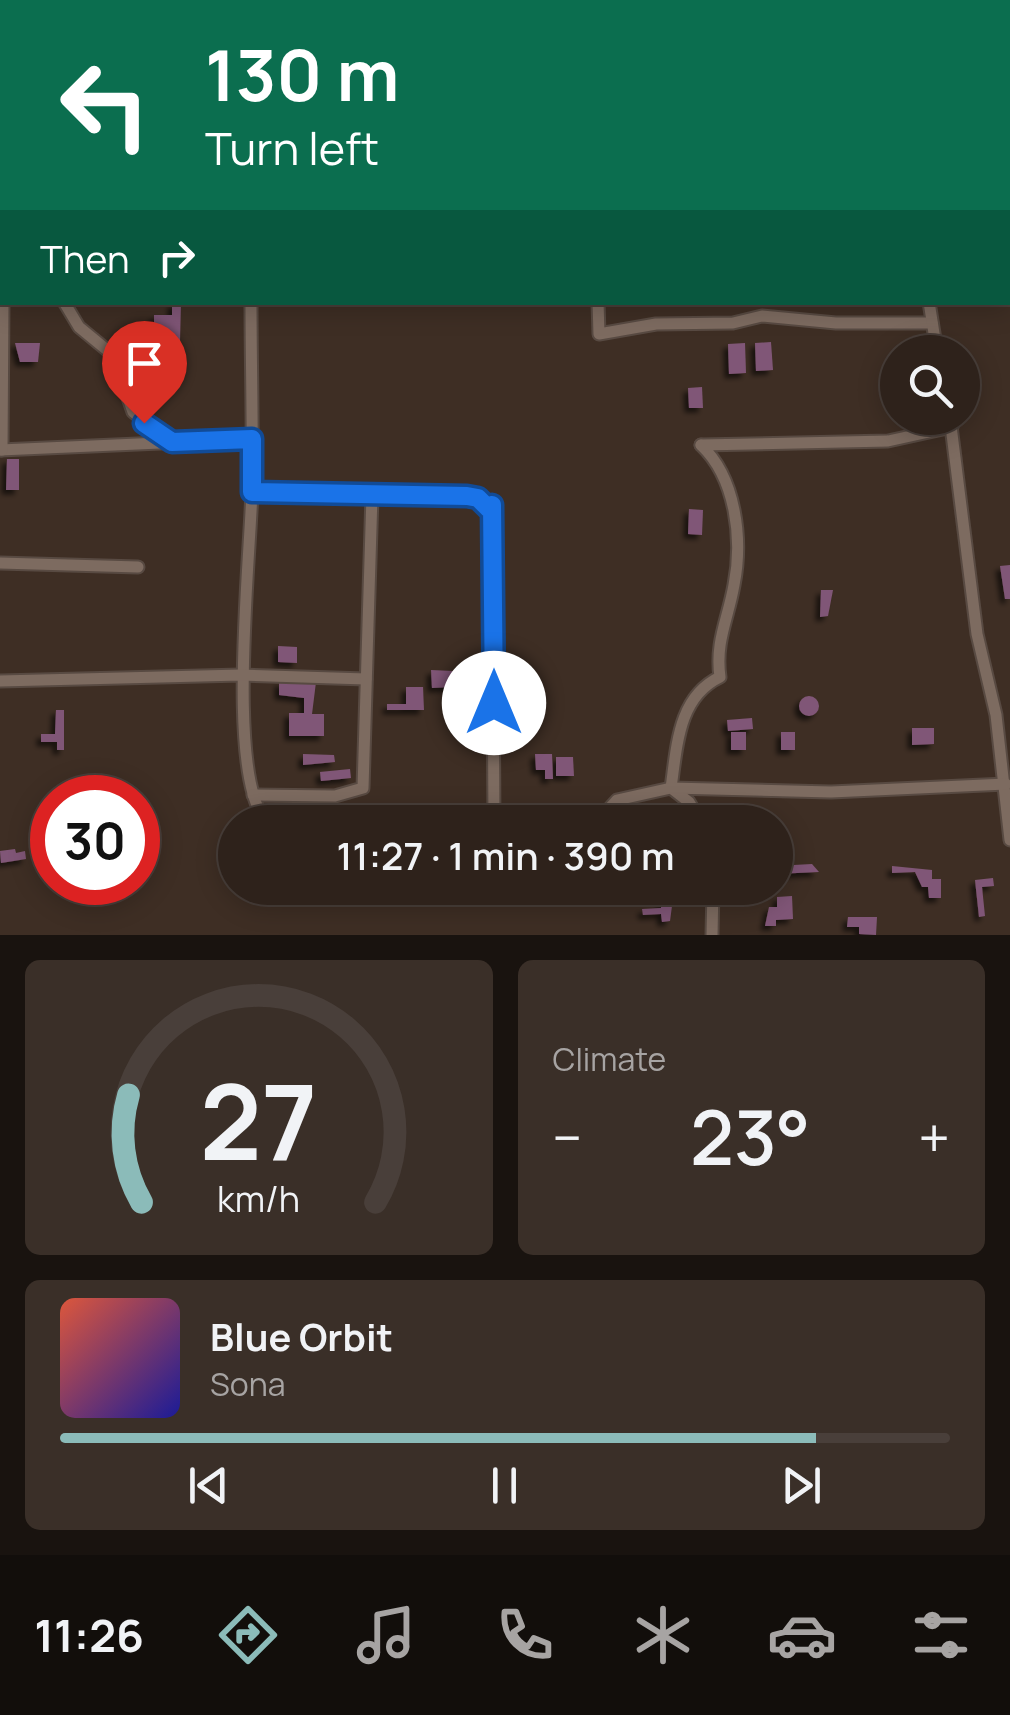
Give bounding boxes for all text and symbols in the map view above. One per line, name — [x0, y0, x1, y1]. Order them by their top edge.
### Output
text: 130 m — [205, 26, 399, 122]
icon: left — [40, 40, 170, 170]
text: Turn left — [205, 117, 379, 179]
icon: right — [149, 230, 204, 285]
text: Then — [40, 232, 129, 284]
pin — [102, 321, 187, 424]
map controls — [880, 335, 980, 435]
button: search — [880, 335, 980, 435]
icon: arrive — [117, 336, 172, 391]
position arrow — [442, 651, 546, 755]
speed limit sign: 30 — [30, 775, 160, 905]
text: 11:27 · 1 min · 390 m — [337, 829, 674, 881]
text: Climate — [553, 1037, 666, 1081]
text: 27 — [200, 1049, 317, 1191]
text: 23° — [690, 1085, 811, 1188]
text: − — [553, 1099, 582, 1175]
text: + — [918, 1099, 950, 1175]
text: km/h — [217, 1174, 300, 1223]
text: Blue Orbit — [210, 1310, 393, 1362]
text: Sona — [210, 1362, 285, 1406]
icon: previous — [181, 1458, 236, 1513]
icon: pause — [477, 1458, 532, 1513]
icon: next — [774, 1458, 829, 1513]
icon: directions — [213, 1600, 283, 1670]
icon: music — [351, 1600, 421, 1670]
icon: phone — [490, 1600, 560, 1670]
icon: climate — [628, 1600, 698, 1670]
icon: car — [767, 1600, 837, 1670]
icon: filters — [906, 1600, 976, 1670]
text: 11:26 — [34, 1604, 144, 1666]

